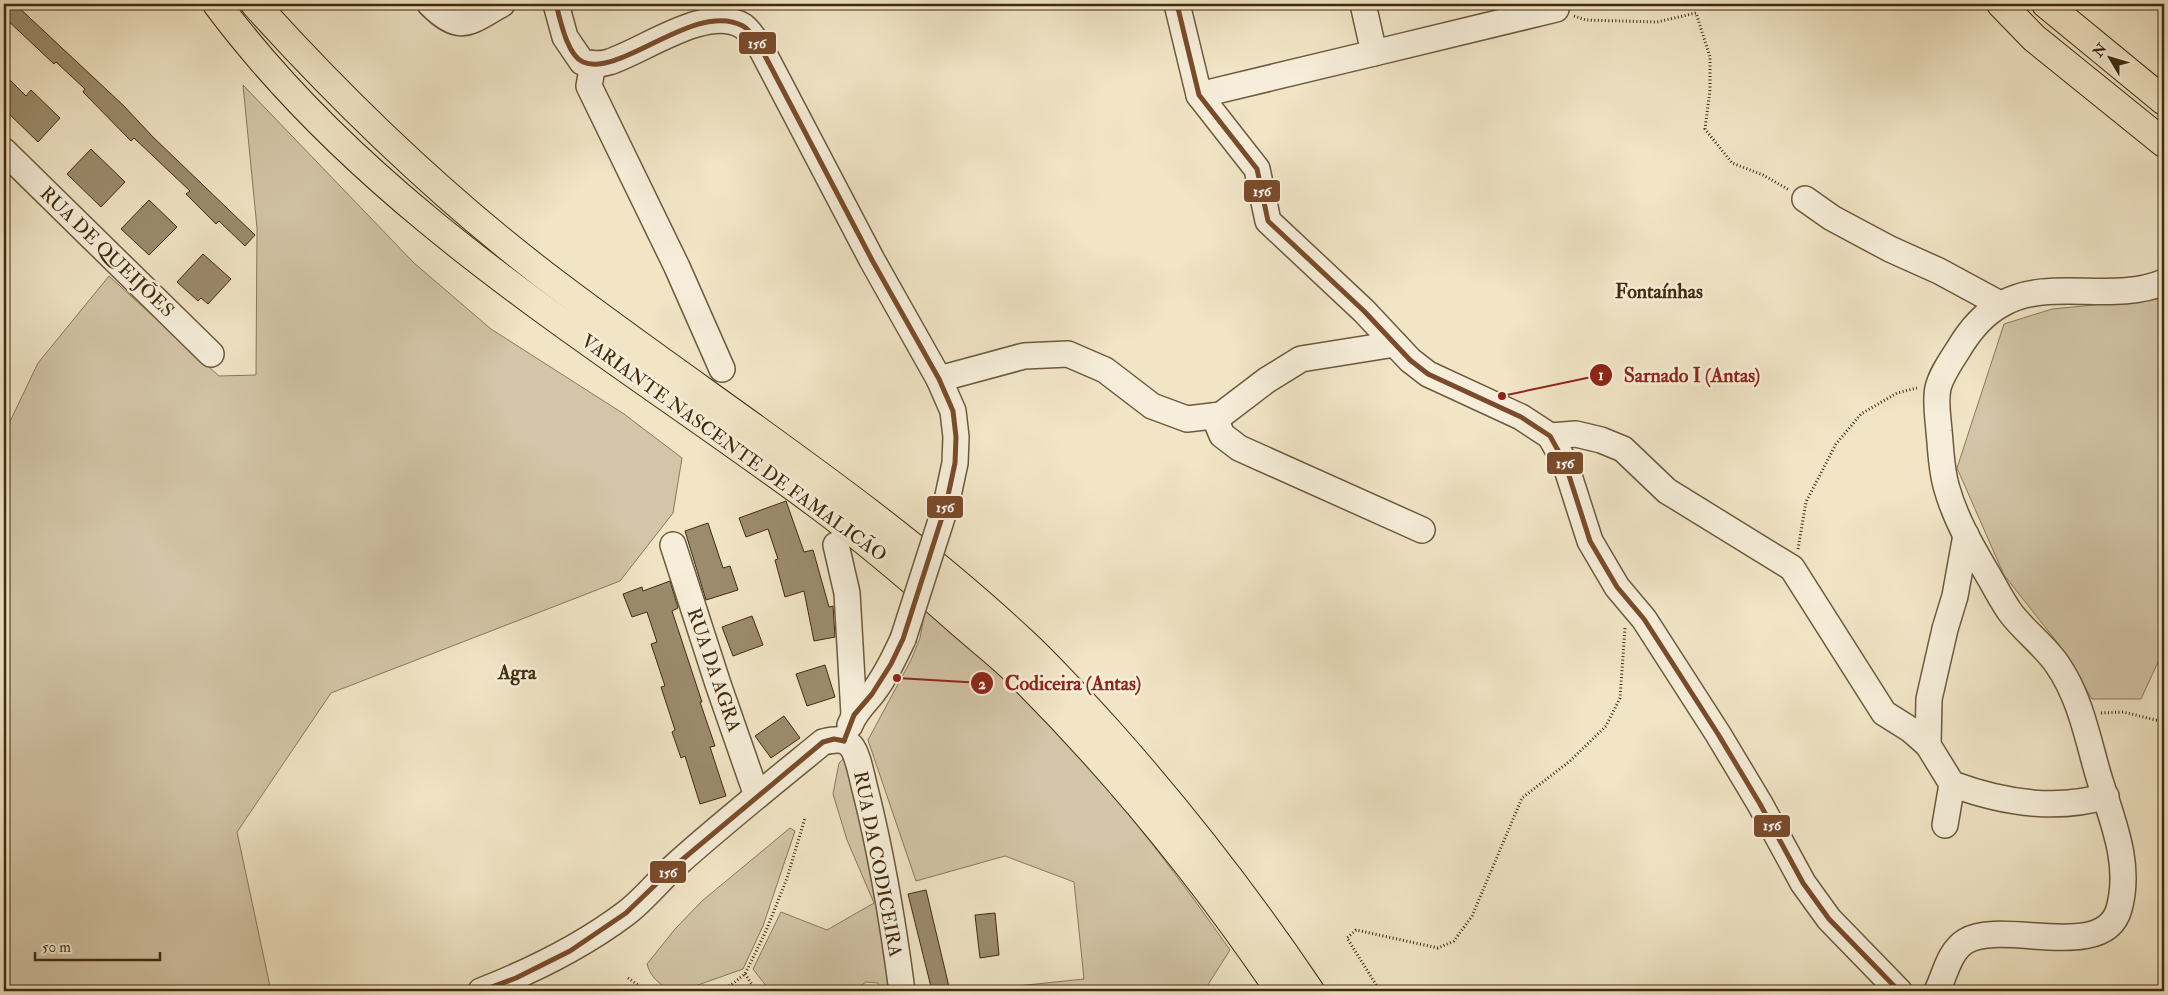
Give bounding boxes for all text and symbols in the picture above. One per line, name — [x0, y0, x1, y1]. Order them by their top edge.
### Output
line badge: 156 — [738, 31, 777, 55]
north arrow — [2086, 32, 2136, 82]
text: 156 — [748, 35, 767, 52]
text: N — [2089, 40, 2111, 61]
line badge: 156 — [1243, 179, 1281, 203]
street label: RUA DE QUEIJÕES — [35, 180, 181, 322]
text: 156 — [1253, 183, 1272, 200]
district label: Fontaínhas — [1615, 279, 1703, 304]
street label: VARIANTE NASCENTE DE FAMALICÃO — [577, 327, 893, 567]
callout: Sarnado I (Antas) — [1589, 357, 1770, 392]
text: Sarnado I (Antas) — [1624, 363, 1760, 388]
text: 1 — [1598, 366, 1604, 385]
line badge: 156 — [1546, 451, 1584, 475]
text: 156 — [1556, 455, 1575, 472]
line badge: 156 — [926, 495, 964, 519]
text: 156 — [936, 499, 955, 516]
street label: RUA DA AGRA — [682, 605, 746, 735]
district label: Agra — [497, 660, 537, 686]
callout: Codiceira (Antas) — [970, 666, 1151, 701]
text: Codiceira (Antas) — [1005, 671, 1141, 696]
text: 2 — [978, 675, 986, 694]
street label: RUA DA CODICEIRA — [848, 769, 908, 959]
line badge: 156 — [1753, 814, 1791, 838]
text: 156 — [1763, 817, 1782, 834]
line badge: 156 — [649, 860, 687, 884]
text: 156 — [659, 864, 678, 881]
scale bar — [35, 930, 160, 962]
text: 50 m — [42, 938, 71, 957]

